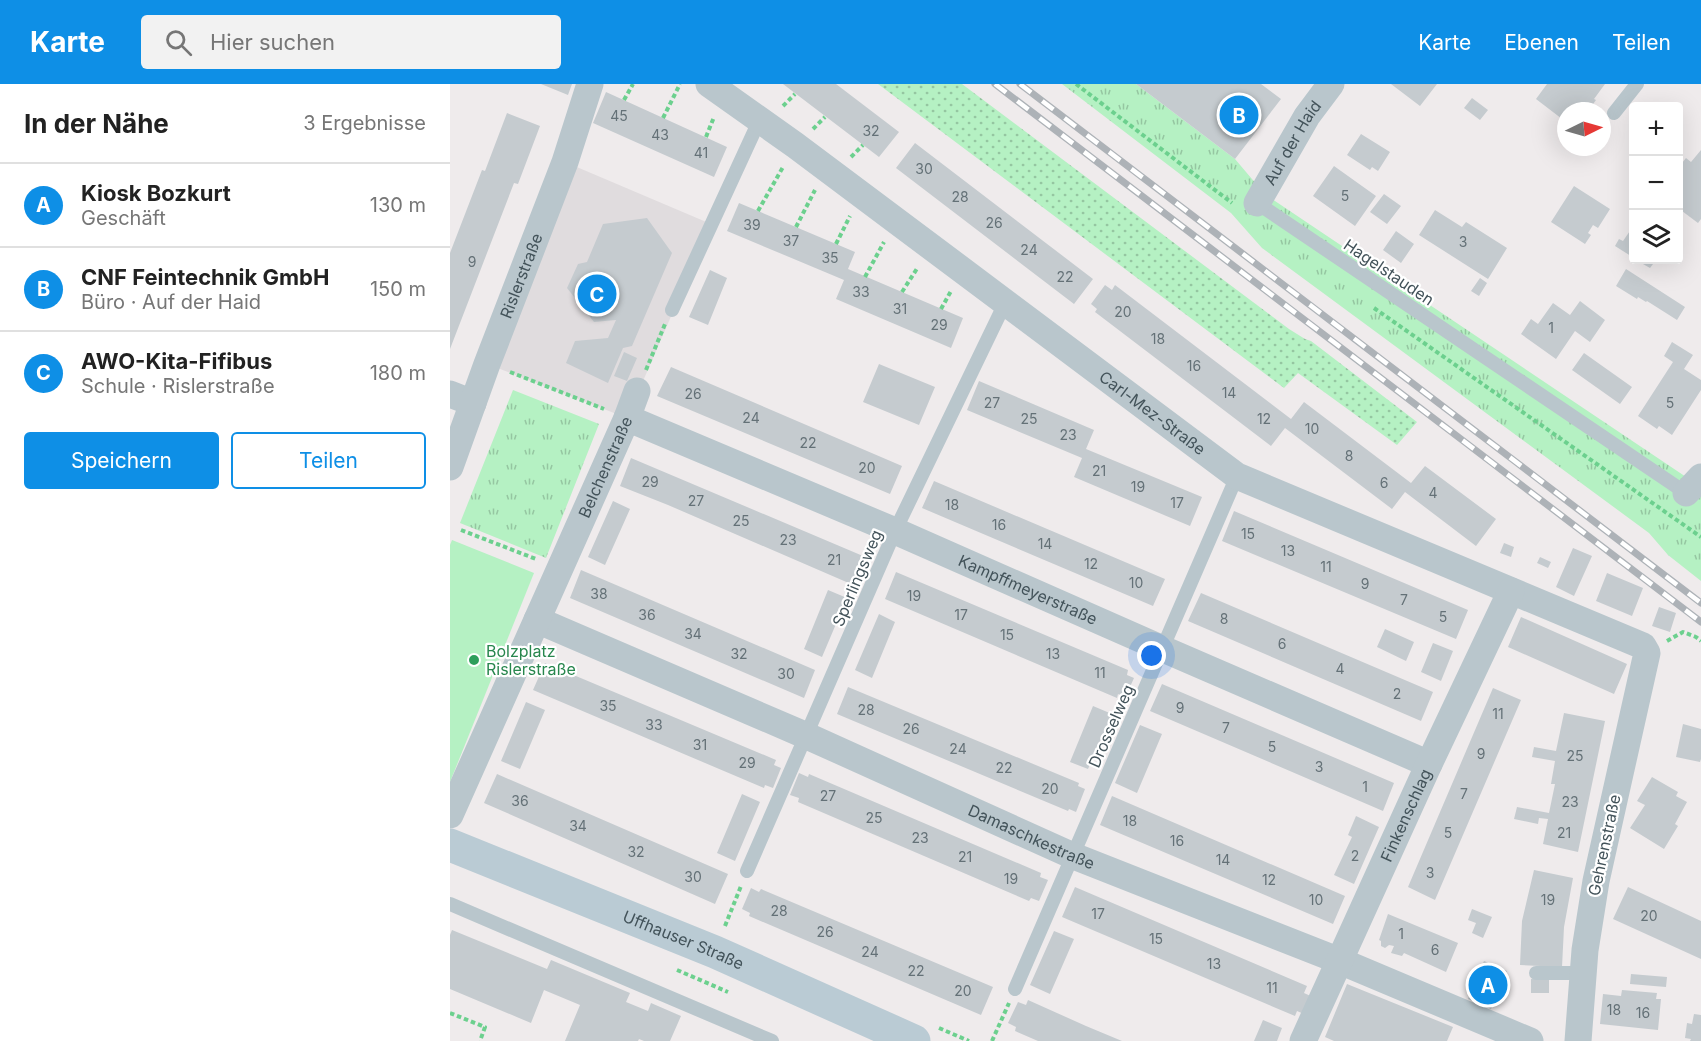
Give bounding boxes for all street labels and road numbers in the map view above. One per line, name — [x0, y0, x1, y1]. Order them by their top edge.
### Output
street label: Auf der Haid — [1260, 96, 1325, 189]
street label: Rislerstraße — [496, 230, 547, 321]
street label: Hagelstauden — [1340, 234, 1438, 310]
street label: Carl-Mez-Straße — [1095, 366, 1210, 459]
street label: Belchenstraße — [574, 413, 636, 521]
street label: Sperlingsweg — [828, 527, 886, 629]
street label: Kampffmeyerstraße — [955, 550, 1100, 629]
street label: Drosselweg — [1084, 681, 1138, 771]
street label: Finkenschlag — [1376, 766, 1435, 865]
street label: Gehrenstraße — [1583, 792, 1625, 898]
street label: Damaschkestraße — [965, 800, 1098, 873]
street label: Uffhauser Straße — [620, 906, 747, 974]

